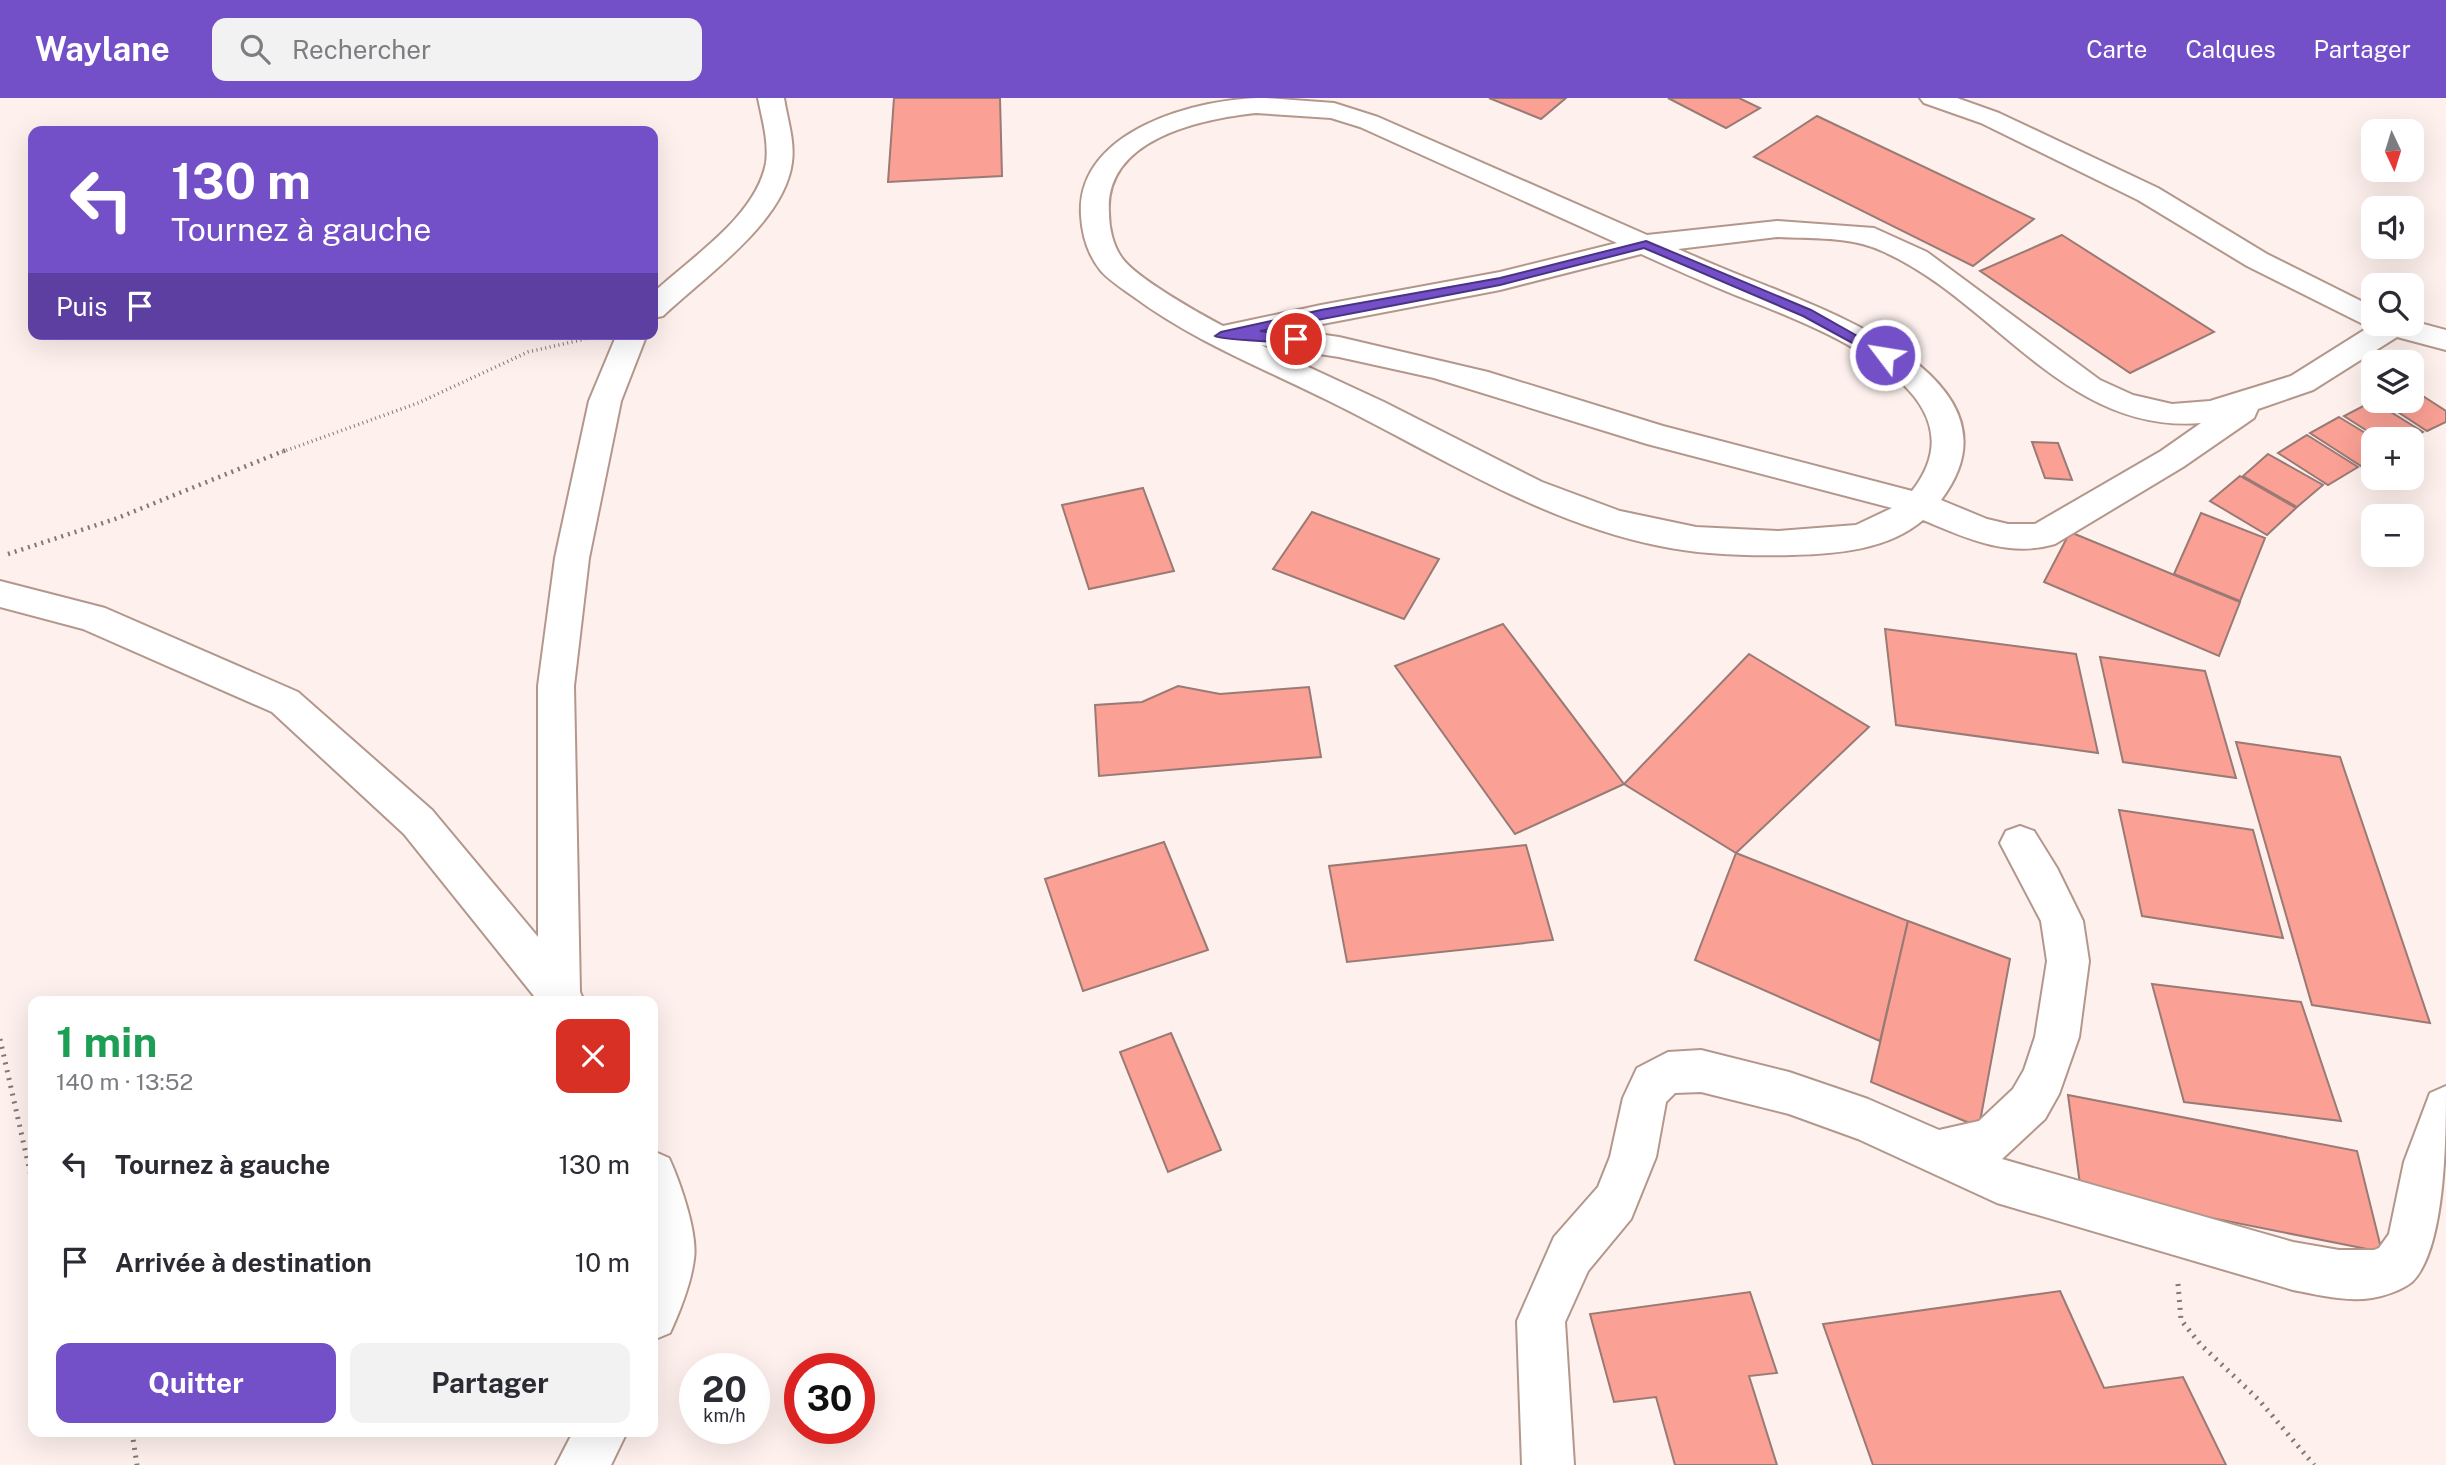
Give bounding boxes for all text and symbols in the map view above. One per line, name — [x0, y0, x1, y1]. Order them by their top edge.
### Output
search box — [212, 18, 702, 81]
text: Waylane — [35, 30, 170, 68]
icon: search — [236, 30, 274, 68]
text: Rechercher — [292, 34, 431, 65]
text: Carte — [2086, 35, 2147, 63]
text: Calques — [2185, 35, 2276, 63]
text: Partager — [2314, 35, 2411, 63]
north arrow — [2361, 119, 2424, 182]
map controls — [2361, 119, 2424, 567]
text: 130 m — [171, 152, 311, 210]
icon: left — [56, 154, 147, 245]
button: sound — [2361, 196, 2424, 259]
text: Tournez à gauche — [171, 211, 431, 248]
button: search — [2361, 273, 2424, 336]
icon: arrive — [121, 287, 159, 325]
text: Puis — [56, 291, 107, 322]
pin — [1266, 309, 1326, 369]
position arrow — [1848, 318, 1922, 392]
icon: arrive — [1277, 320, 1315, 358]
button: layers — [2361, 350, 2424, 413]
button: + — [2361, 427, 2424, 490]
button: − — [2361, 504, 2424, 567]
text: 1 min — [56, 1017, 157, 1066]
button: close — [556, 1019, 630, 1093]
text: 140 m · 13:52 — [56, 1068, 193, 1095]
icon: left — [56, 1145, 94, 1183]
text: Tournez à gauche — [115, 1149, 330, 1180]
text: 130 m — [558, 1149, 630, 1180]
icon: arrive — [56, 1243, 94, 1281]
text: Arrivée à destination — [115, 1247, 372, 1278]
text: 10 m — [575, 1247, 630, 1278]
button: Quitter — [56, 1343, 336, 1423]
button: Partager — [350, 1343, 630, 1423]
speed limit sign: 30 — [784, 1353, 875, 1444]
text: 20 — [702, 1369, 747, 1410]
text: km/h — [703, 1405, 746, 1426]

